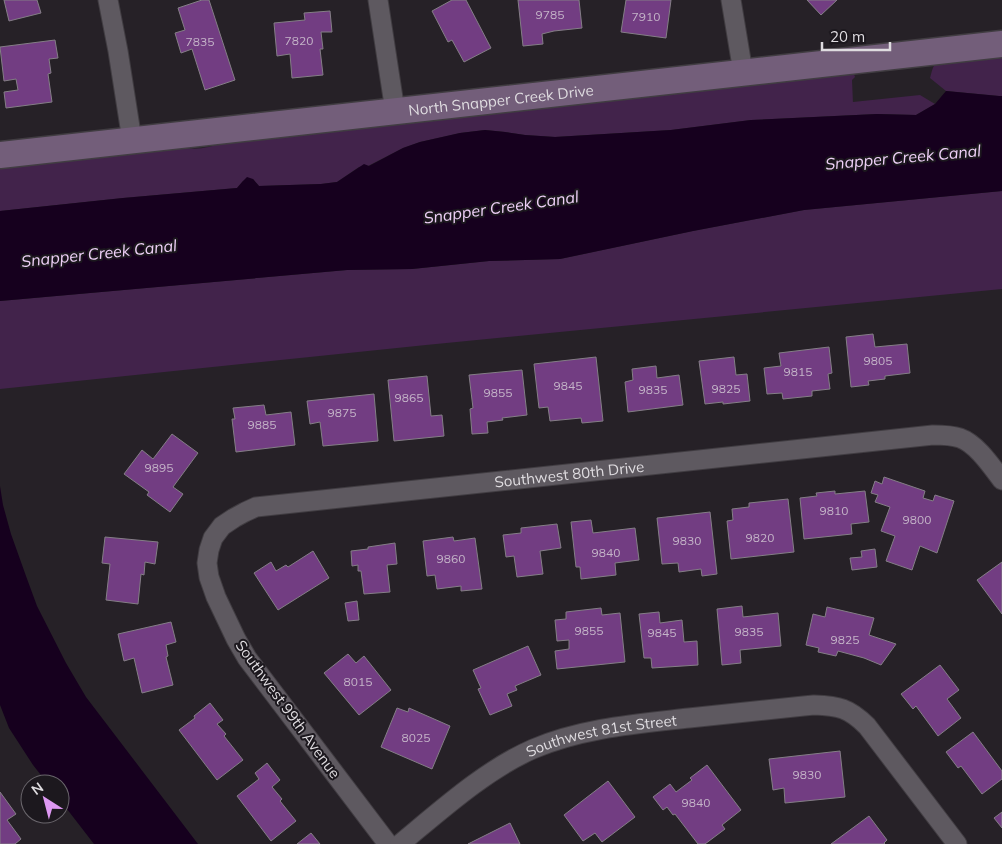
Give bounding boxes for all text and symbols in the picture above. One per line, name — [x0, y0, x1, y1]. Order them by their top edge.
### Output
house number: 9785 — [536, 7, 564, 22]
house number: 7910 — [632, 9, 660, 24]
scale bar — [822, 20, 890, 52]
text: 20 m — [830, 27, 865, 46]
house number: 7820 — [285, 33, 313, 48]
house number: 7835 — [186, 34, 214, 49]
street label: North Snapper Creek Drive — [407, 80, 595, 119]
water label: Snapper Creek Canal — [824, 140, 982, 174]
water label: Snapper Creek Canal — [422, 186, 580, 228]
water label: Snapper Creek Canal — [20, 235, 178, 271]
house number: 9805 — [864, 353, 892, 368]
house number: 9815 — [784, 364, 812, 379]
house number: 9845 — [554, 378, 582, 393]
house number: 9825 — [712, 381, 740, 396]
house number: 9835 — [639, 382, 667, 397]
house number: 9855 — [484, 385, 512, 400]
house number: 9865 — [395, 390, 423, 405]
house number: 9875 — [328, 405, 356, 420]
house number: 9885 — [248, 417, 276, 432]
street label: Southwest 80th Drive — [493, 456, 645, 491]
house number: 9895 — [145, 460, 173, 475]
house number: 9810 — [820, 503, 848, 518]
house number: 9800 — [903, 512, 931, 527]
house number: 9820 — [746, 530, 774, 545]
house number: 9830 — [673, 533, 701, 548]
house number: 9840 — [592, 545, 620, 560]
house number: 9860 — [437, 551, 465, 566]
house number: 9855 — [575, 623, 603, 638]
house number: 9835 — [735, 624, 763, 639]
house number: 9845 — [648, 625, 676, 640]
house number: 9825 — [831, 632, 859, 647]
street label: Southwest 99th Avenue — [231, 636, 345, 782]
house number: 8015 — [344, 674, 372, 689]
street label: Southwest 81st Street — [523, 710, 678, 761]
house number: 8025 — [402, 730, 430, 745]
house number: 9830 — [793, 767, 821, 782]
north arrow — [20, 774, 70, 824]
text: N — [28, 778, 47, 799]
house number: 9840 — [682, 795, 710, 810]

